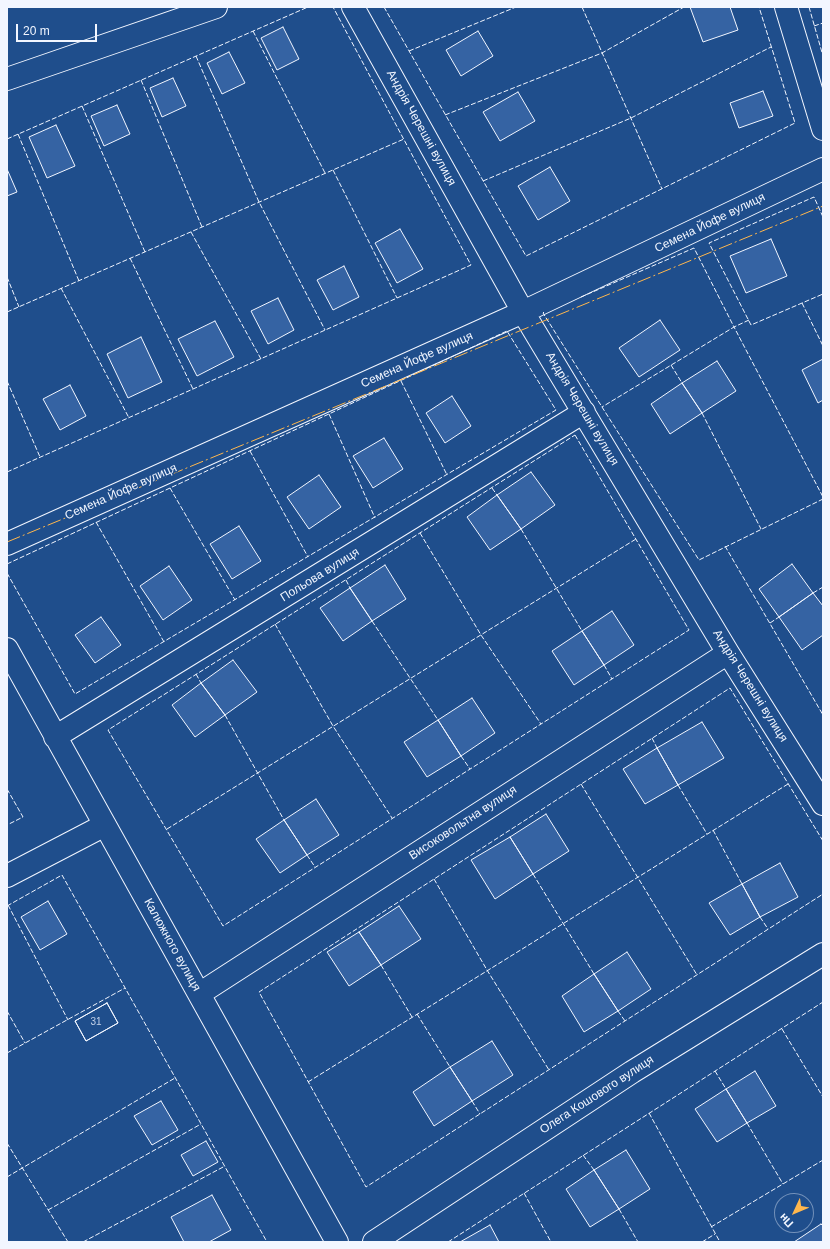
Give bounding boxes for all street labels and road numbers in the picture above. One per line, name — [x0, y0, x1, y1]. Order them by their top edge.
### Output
street label: Андрія Черешні вулиця — [383, 68, 459, 188]
street label: Семена Йофе вулиця — [652, 190, 768, 256]
street label: Семена Йофе вулиця — [359, 329, 475, 391]
street label: Андрія Черешні вулиця — [542, 350, 622, 468]
street label: Семена Йофе вулиця — [63, 461, 179, 523]
street label: Польова вулиця — [278, 545, 362, 605]
street label: Андрія Черешні вулиця — [709, 627, 791, 745]
street label: Високовольтна вулиця — [406, 783, 520, 863]
street label: Калюжного вулиця — [141, 896, 203, 994]
street label: Олега Кошового вулиця — [537, 1053, 657, 1137]

